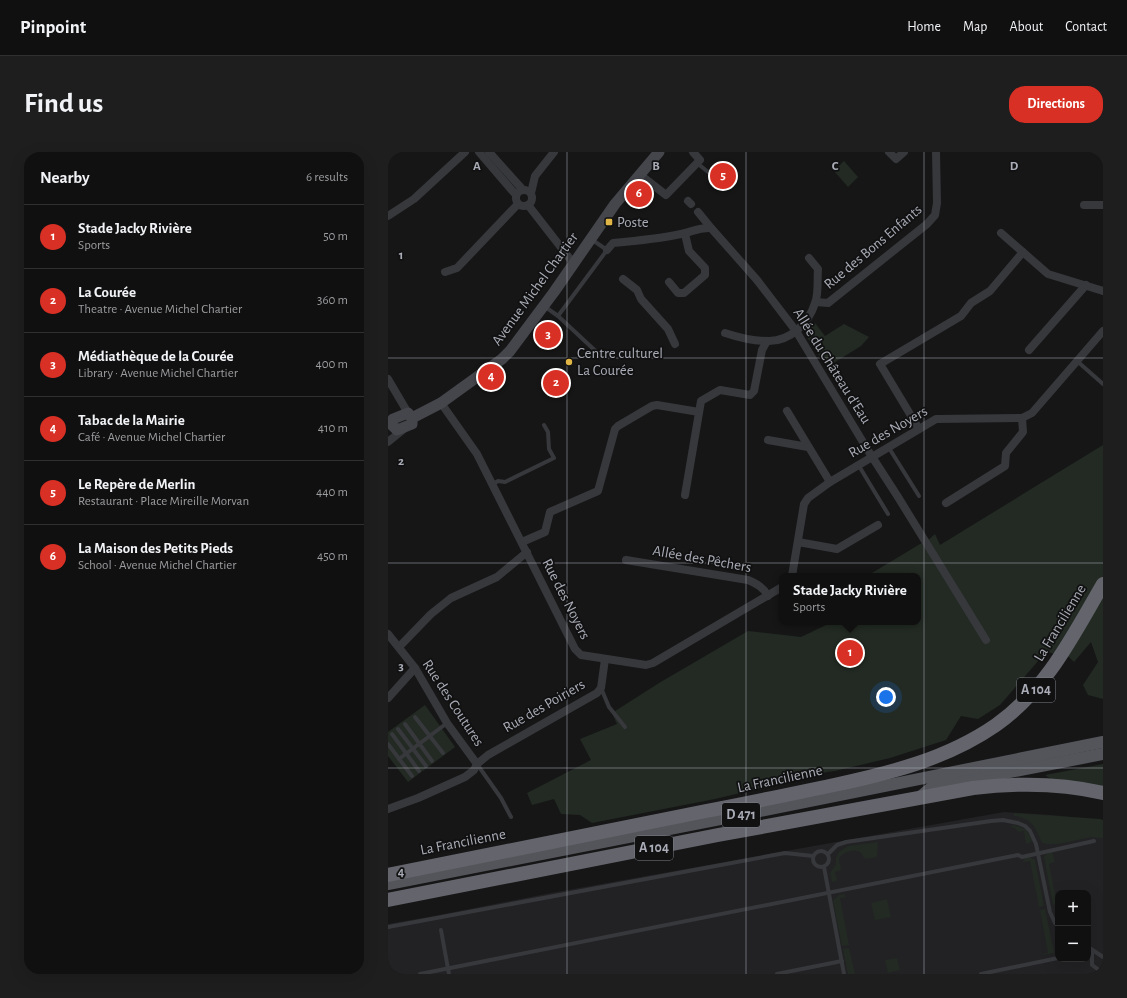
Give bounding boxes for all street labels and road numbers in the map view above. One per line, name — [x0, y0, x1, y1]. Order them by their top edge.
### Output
street label: Rue des Bons Enfants — [821, 202, 925, 292]
street label: Avenue Michel Chartier — [489, 230, 581, 348]
street label: Allée du Château d'Eau — [790, 306, 874, 427]
street label: Rue des Noyers — [846, 403, 930, 461]
street label: Allée des Pêchers — [651, 543, 753, 575]
street label: Rue des Noyers — [539, 556, 593, 642]
street label: La Francilienne — [1031, 582, 1089, 664]
street label: Rue des Coutures — [420, 657, 486, 749]
street label: Rue des Poiriers — [501, 677, 587, 735]
road number: A 104 — [1017, 678, 1055, 702]
street label: La Francilienne — [736, 763, 824, 795]
road number: D 471 — [722, 803, 760, 827]
street label: La Francilienne — [419, 826, 507, 858]
road number: A 104 — [635, 836, 673, 860]

